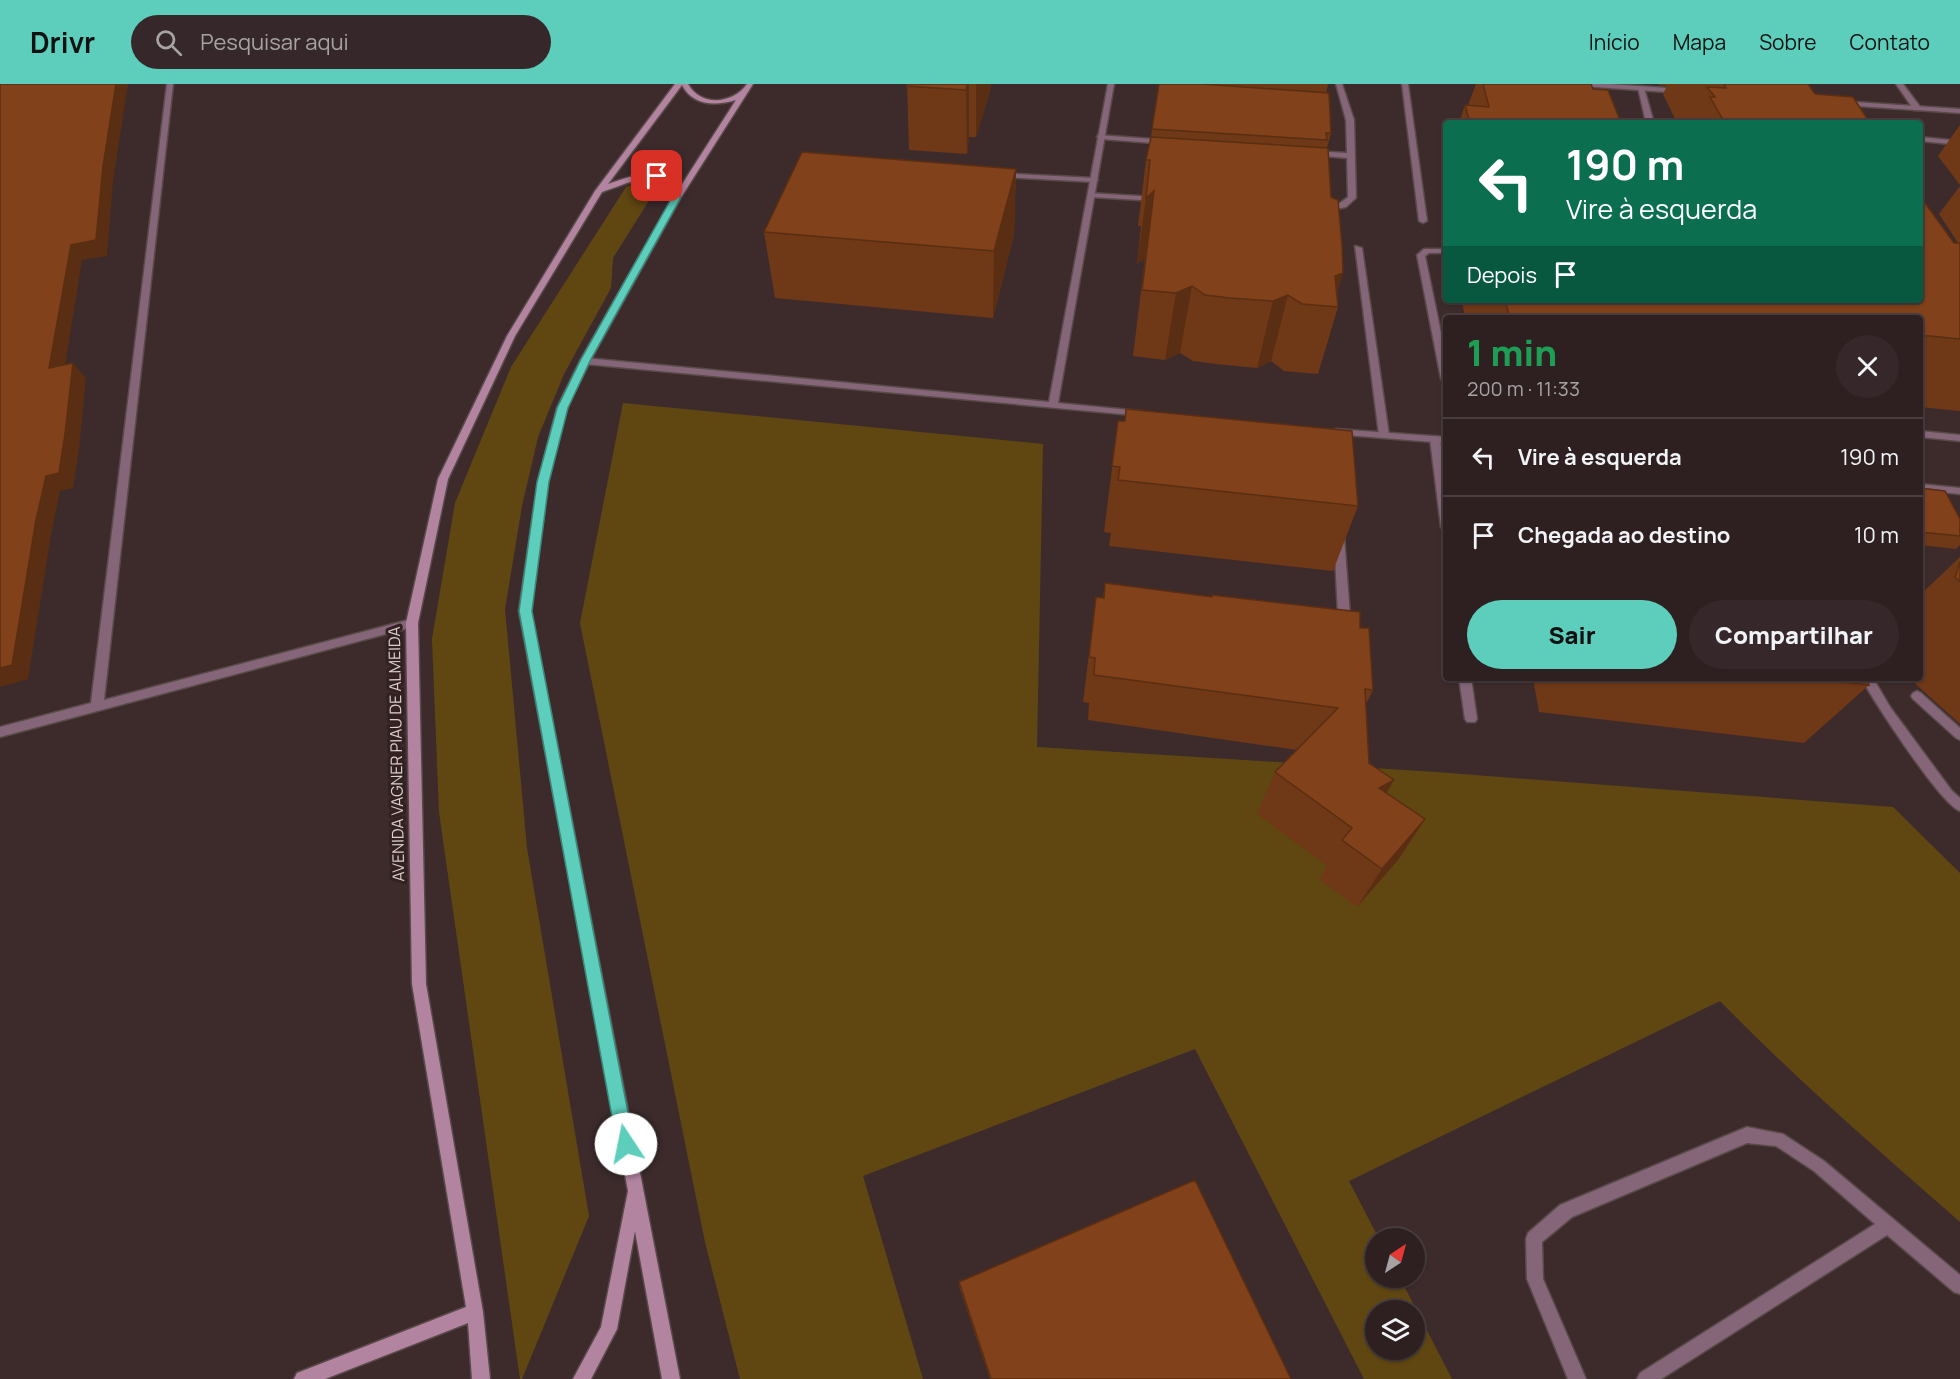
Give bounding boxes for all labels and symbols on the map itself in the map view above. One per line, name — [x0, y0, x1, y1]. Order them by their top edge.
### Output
pin — [631, 150, 682, 201]
street label: AVENIDA VAGNER PIAU DE ALMEIDA — [383, 626, 409, 882]
position arrow — [594, 1112, 658, 1176]
north arrow — [1365, 1228, 1425, 1288]

